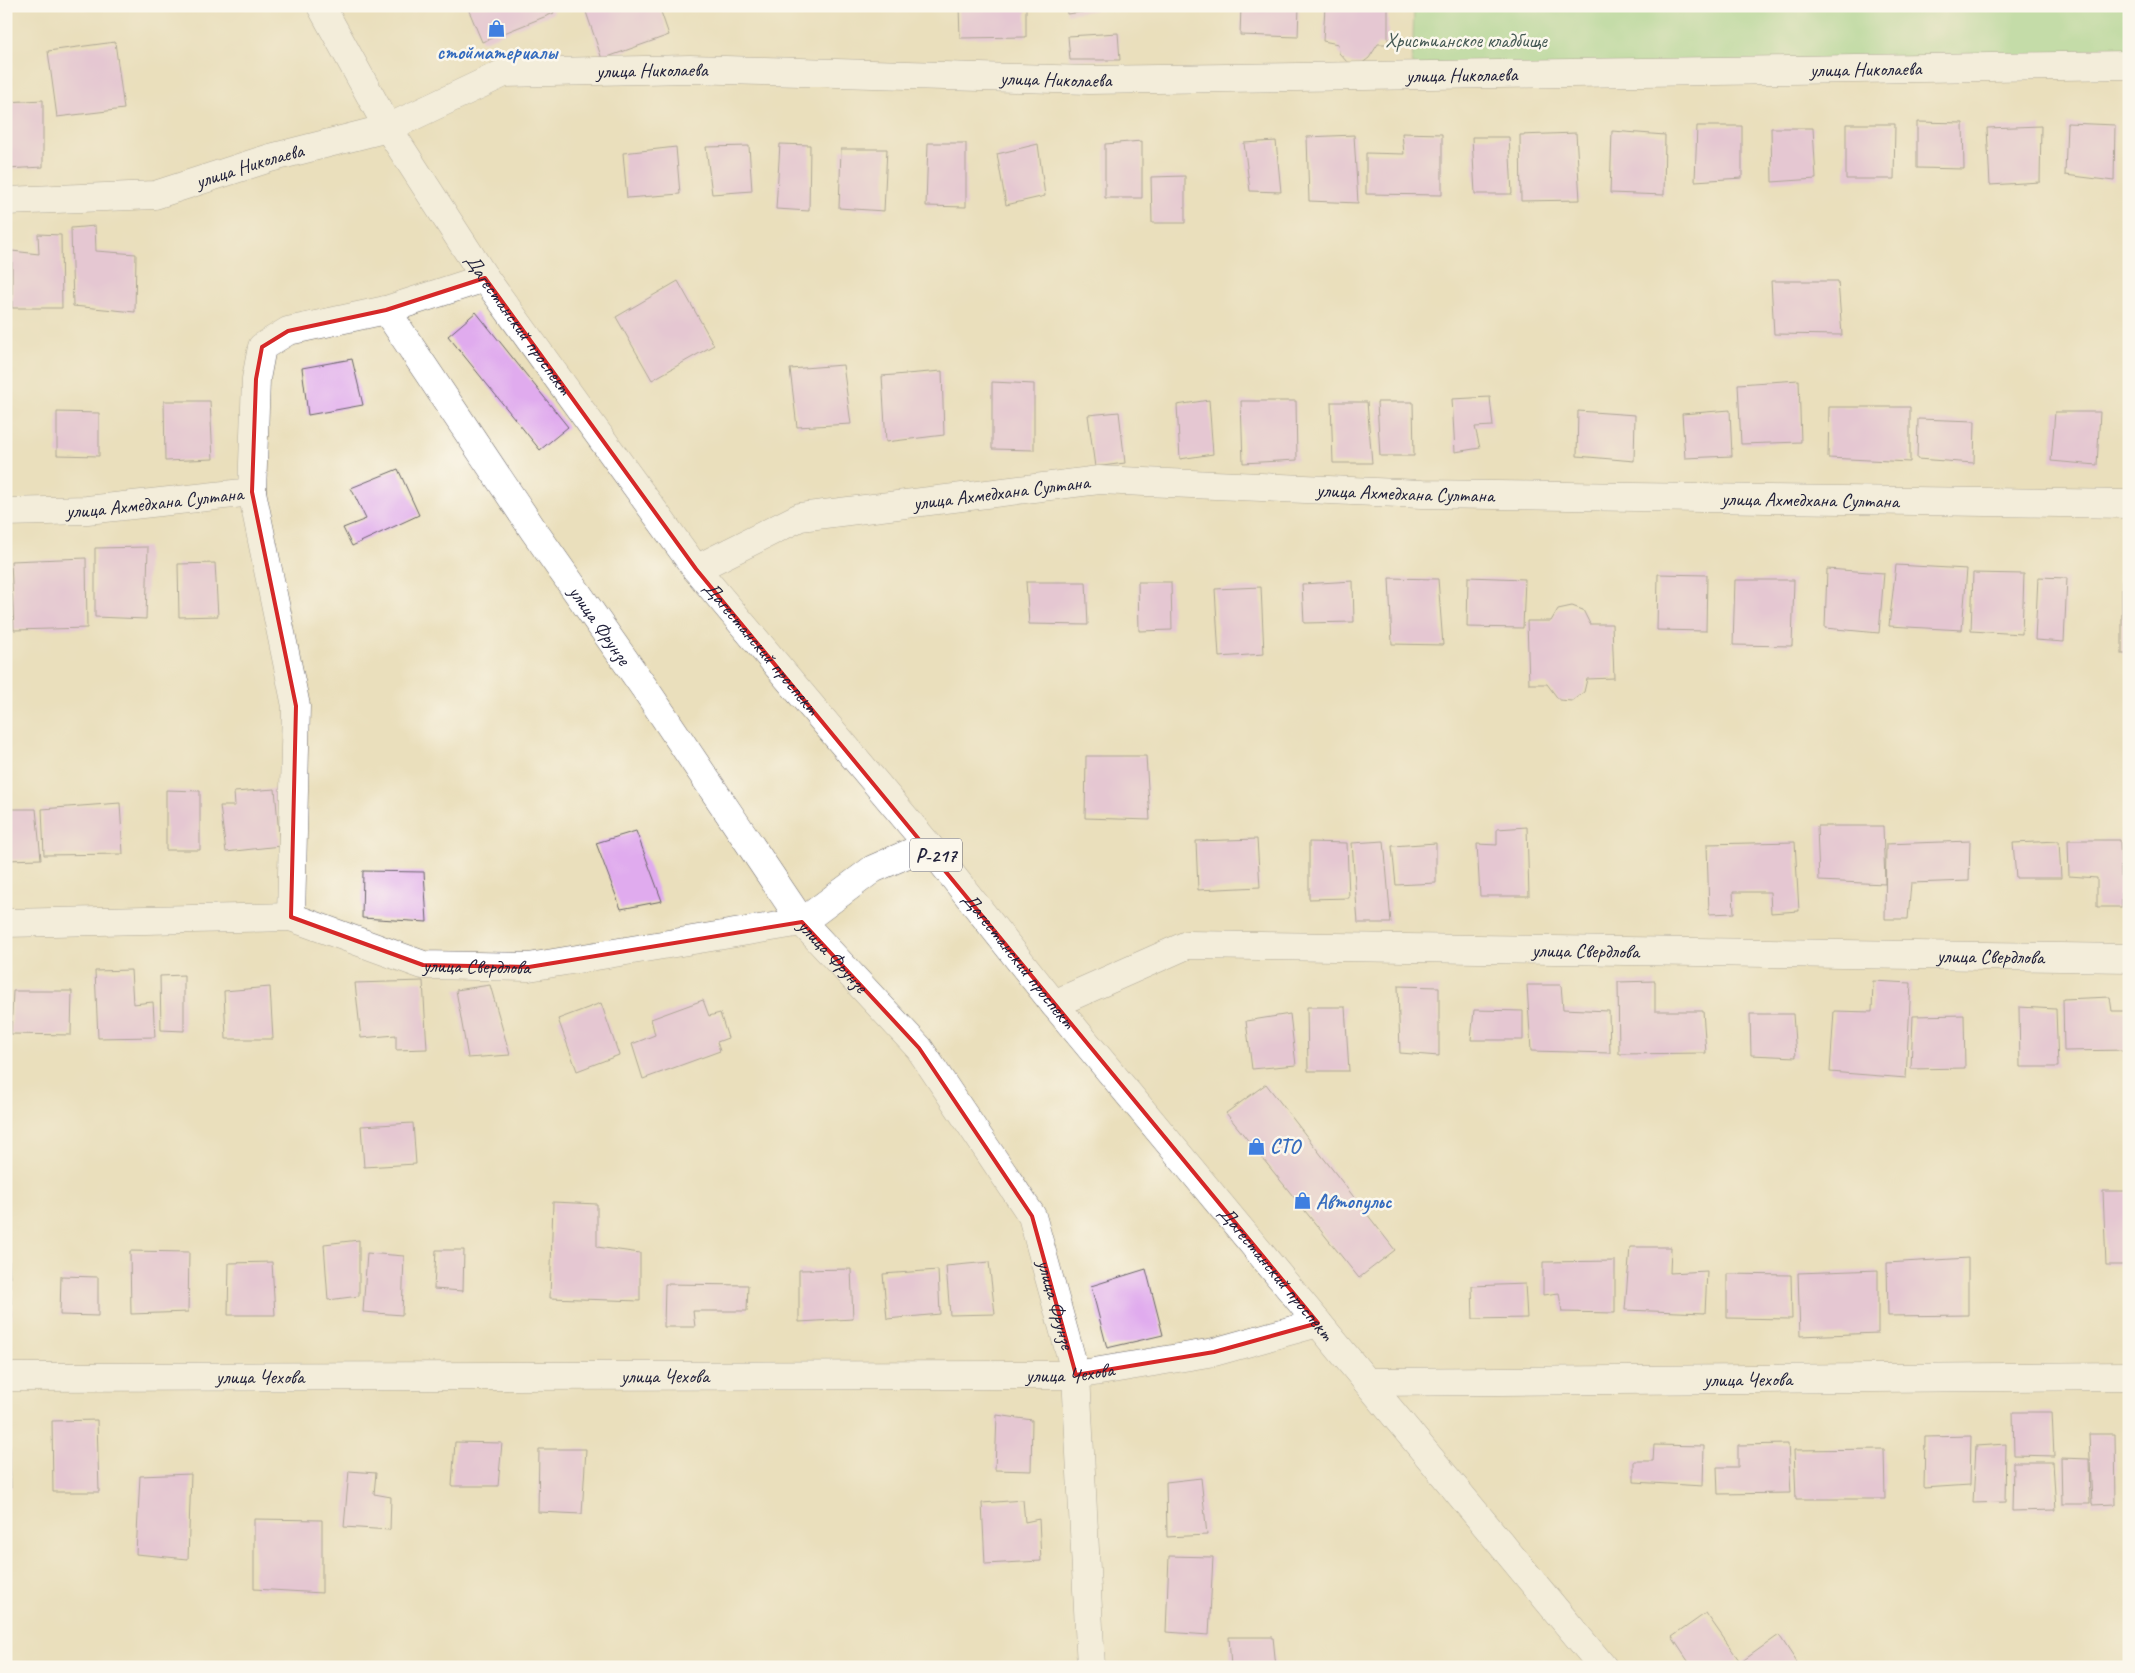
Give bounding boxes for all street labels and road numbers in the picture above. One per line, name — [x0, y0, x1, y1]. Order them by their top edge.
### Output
street label: улица Николаева — [1809, 56, 1924, 83]
street label: улица Николаева — [595, 57, 710, 84]
street label: улица Николаева — [1405, 62, 1520, 88]
street label: улица Николаева — [999, 66, 1114, 93]
street label: улица Николаева — [191, 138, 308, 194]
street label: Дагестанский проспект — [460, 249, 578, 400]
street label: улица Ахмедхана Султана — [911, 469, 1093, 516]
street label: улица Ахмедхана Султана — [1315, 477, 1496, 508]
street label: улица Ахмедхана Султана — [65, 481, 246, 524]
street label: улица Ахмедхана Султана — [1720, 486, 1901, 514]
street label: Дагестанский проспект — [698, 576, 826, 721]
street label: улица Фрунзе — [563, 580, 637, 671]
road number: Р-217 — [910, 838, 962, 872]
street label: Дагестанский проспект — [957, 887, 1082, 1035]
street label: улица Фрунзе — [792, 913, 874, 999]
street label: улица Свердлова — [1531, 938, 1641, 964]
street label: улица Свердлова — [1936, 943, 2046, 970]
street label: улица Свердлова — [422, 953, 532, 980]
street label: Дагестанский проспект — [1213, 1201, 1340, 1347]
street label: улица Фрунзе — [1031, 1256, 1081, 1353]
street label: улица Чехова — [1025, 1357, 1118, 1388]
street label: улица Чехова — [215, 1364, 306, 1390]
street label: улица Чехова — [620, 1364, 711, 1389]
street label: улица Чехова — [1703, 1367, 1794, 1392]

